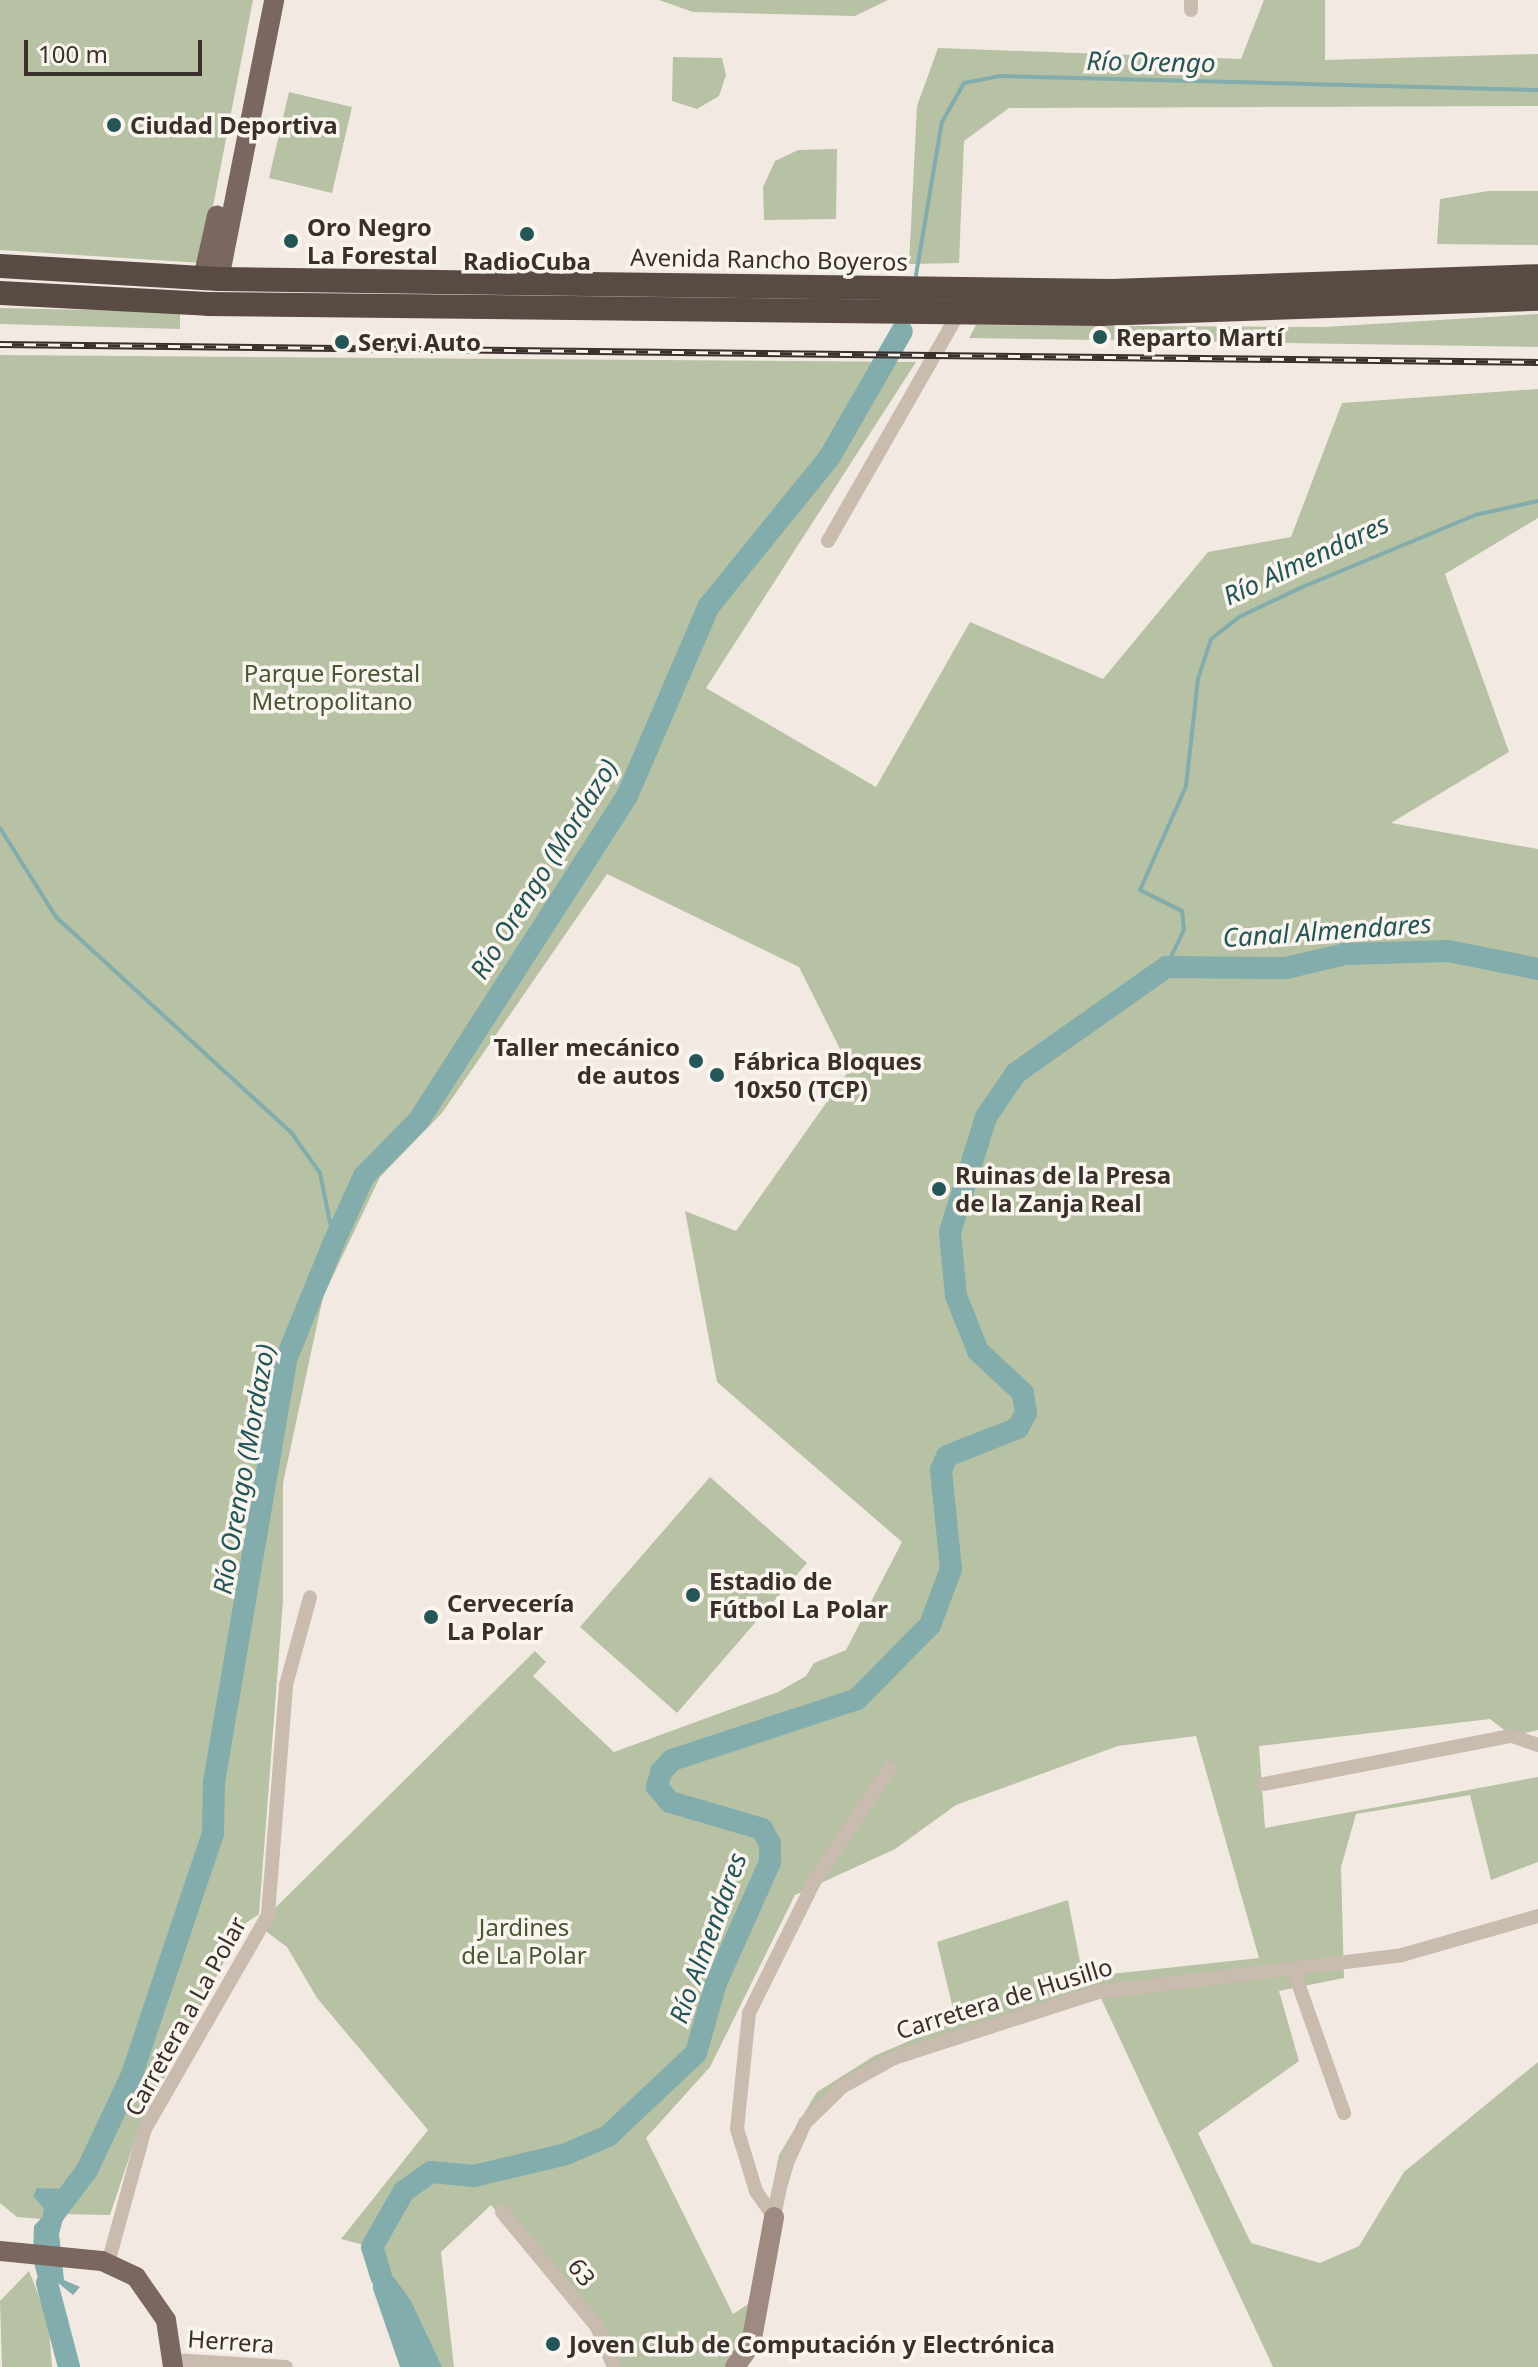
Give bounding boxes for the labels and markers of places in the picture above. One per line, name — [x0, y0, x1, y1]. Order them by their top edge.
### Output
place label: Ciudad Deportiva — [130, 111, 338, 139]
marker: Ciudad Deportiva — [105, 116, 123, 134]
place label: Oro Negro La Forestal — [307, 213, 438, 269]
marker: RadioCuba — [518, 225, 536, 243]
marker: Oro Negro La Forestal — [282, 232, 300, 250]
place label: RadioCuba — [463, 247, 591, 275]
place label: Reparto Martí — [1116, 323, 1283, 351]
place label: Servi Auto — [358, 328, 481, 356]
marker: Reparto Martí — [1091, 328, 1109, 346]
marker: Servi Auto — [333, 333, 351, 351]
place label: Taller mecánico de autos — [493, 1033, 680, 1089]
place label: Fábrica Bloques 10x50 (TCP) — [733, 1047, 922, 1103]
marker: Taller mecánico de autos — [687, 1052, 705, 1070]
marker: Fábrica Bloques 10x50 (TCP) — [708, 1066, 726, 1084]
place label: Ruinas de la Presa de la Zanja Real — [955, 1161, 1171, 1217]
marker: Ruinas de la Presa de la Zanja Real — [930, 1180, 948, 1198]
place label: Estadio de Fútbol La Polar — [709, 1567, 888, 1623]
marker: Estadio de Fútbol La Polar — [684, 1586, 702, 1604]
place label: Cervecería La Polar — [447, 1589, 574, 1645]
marker: Cervecería La Polar — [422, 1608, 440, 1626]
place label: Joven Club de Computación y Electrónica — [569, 2330, 1055, 2358]
marker: Joven Club de Computación y Electrónica — [544, 2335, 562, 2353]

